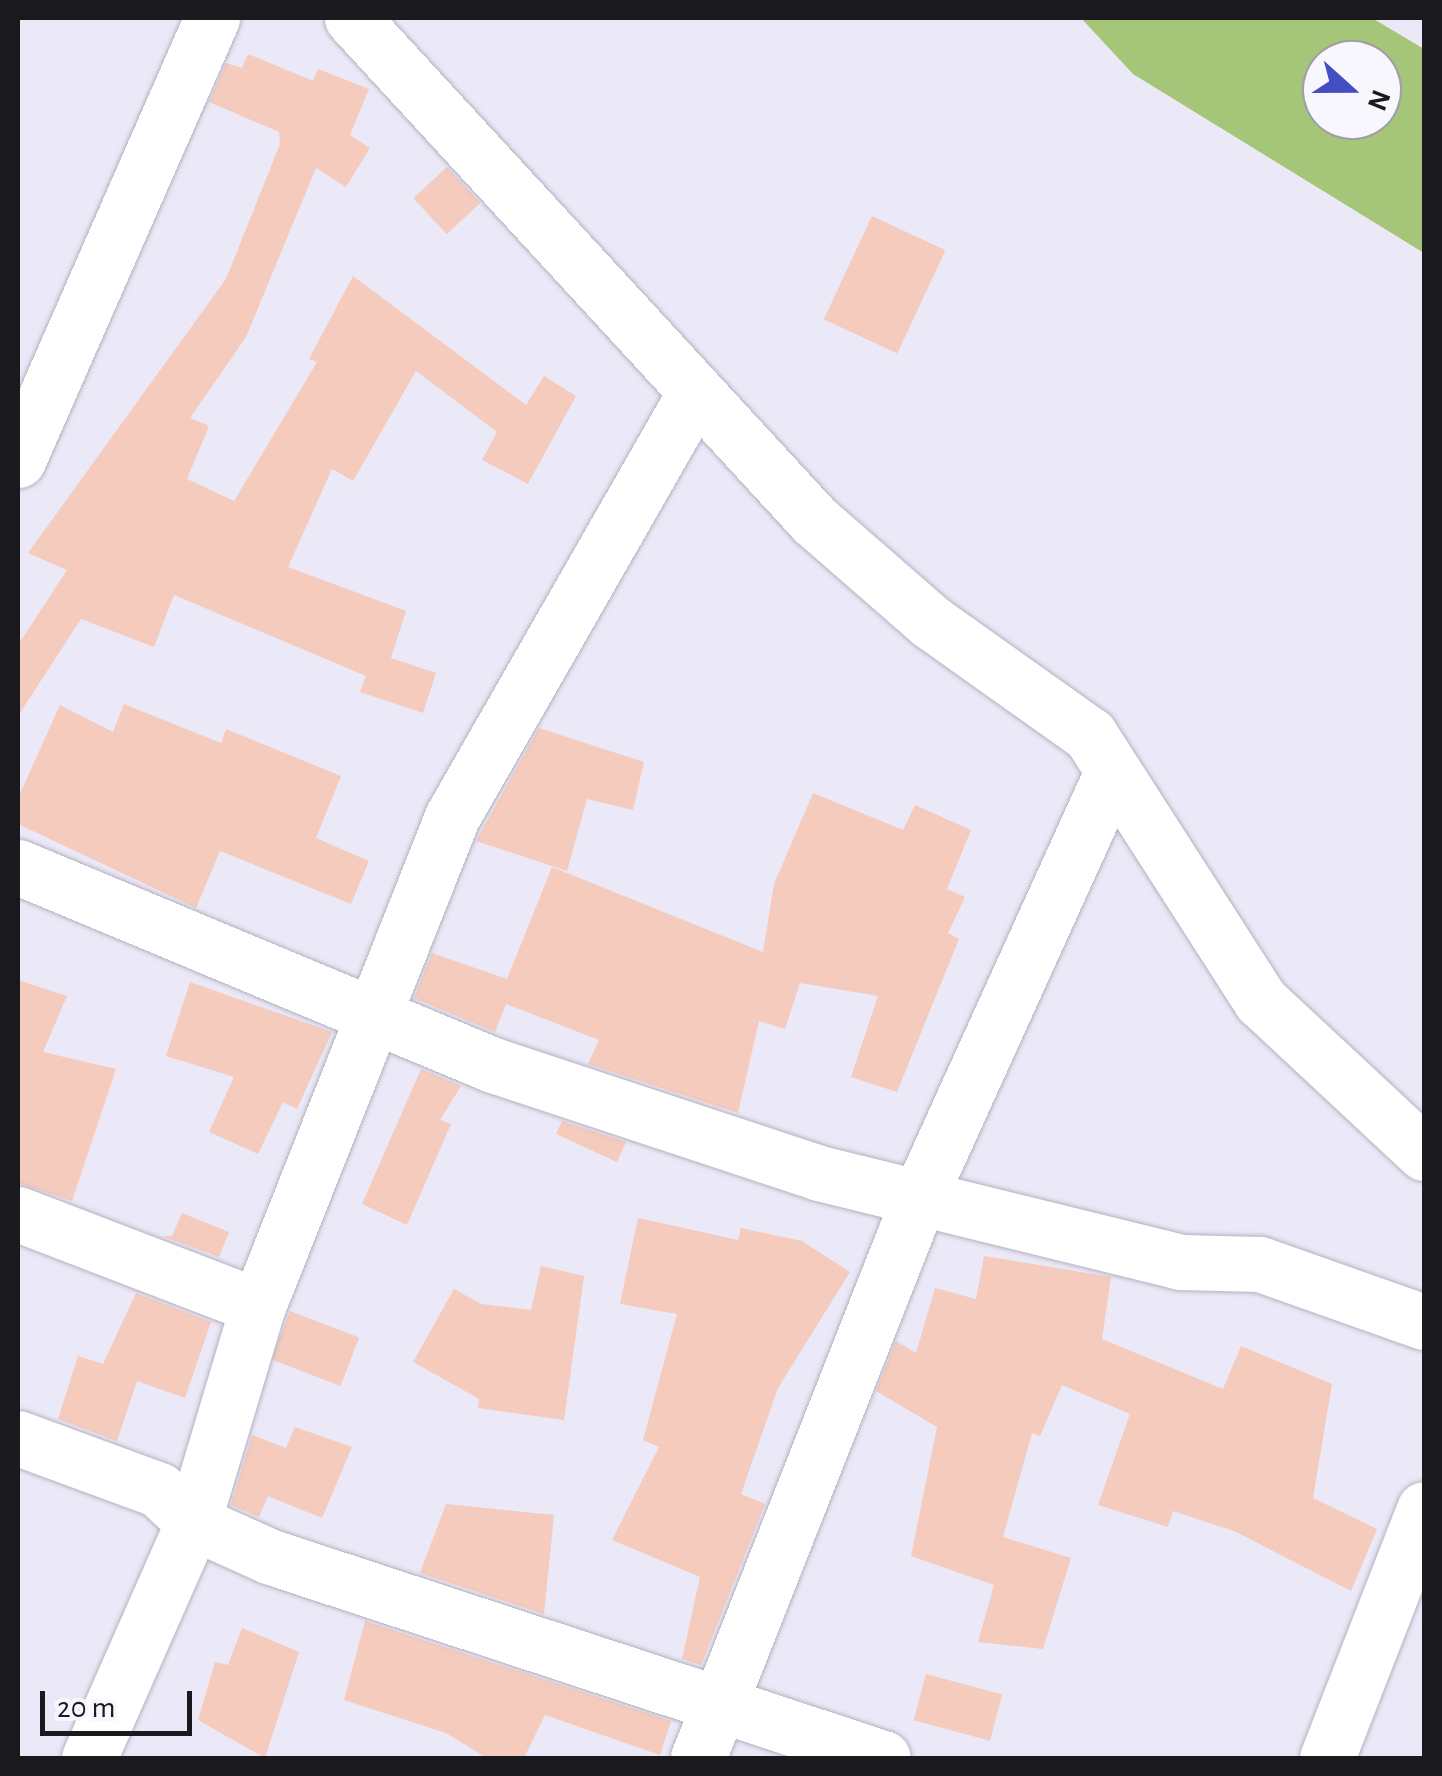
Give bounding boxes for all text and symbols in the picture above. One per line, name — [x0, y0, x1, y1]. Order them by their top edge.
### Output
north arrow — [1302, 40, 1402, 140]
text: N — [1362, 86, 1395, 114]
scale bar — [45, 1671, 198, 1733]
text: 20 m — [57, 1693, 115, 1723]

